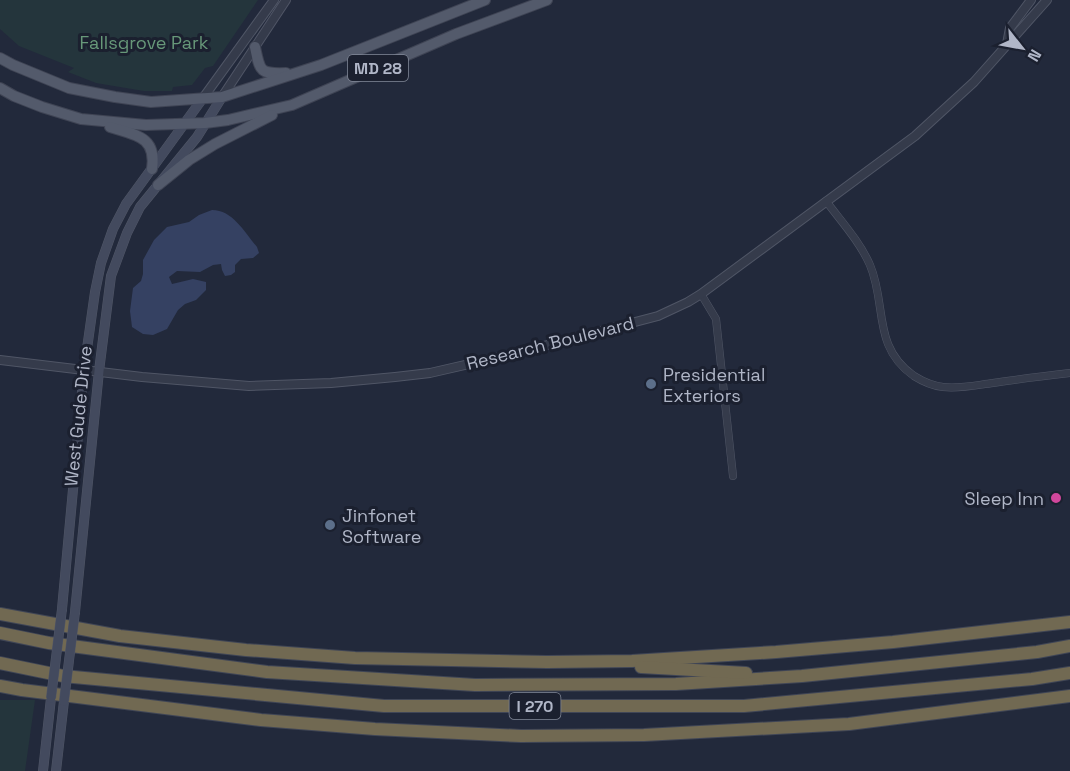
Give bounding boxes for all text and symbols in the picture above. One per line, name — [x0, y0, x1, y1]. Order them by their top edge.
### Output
north arrow — [992, 18, 1052, 78]
park label: Fallsgrove Park — [79, 31, 209, 54]
text: N — [1023, 45, 1046, 65]
road number: MD 28 — [348, 55, 408, 81]
street label: Research Boulevard — [464, 311, 636, 375]
street label: West Gude Drive — [59, 345, 97, 487]
place label: Presidential Exteriors — [663, 363, 765, 407]
marker: Presidential Exteriors — [644, 377, 658, 391]
place label: Sleep Inn — [965, 487, 1044, 510]
marker: Sleep Inn — [1049, 491, 1063, 505]
place label: Jinfonet Software — [342, 504, 421, 548]
marker: Jinfonet Software — [323, 518, 337, 532]
road number: I 270 — [510, 693, 560, 719]

